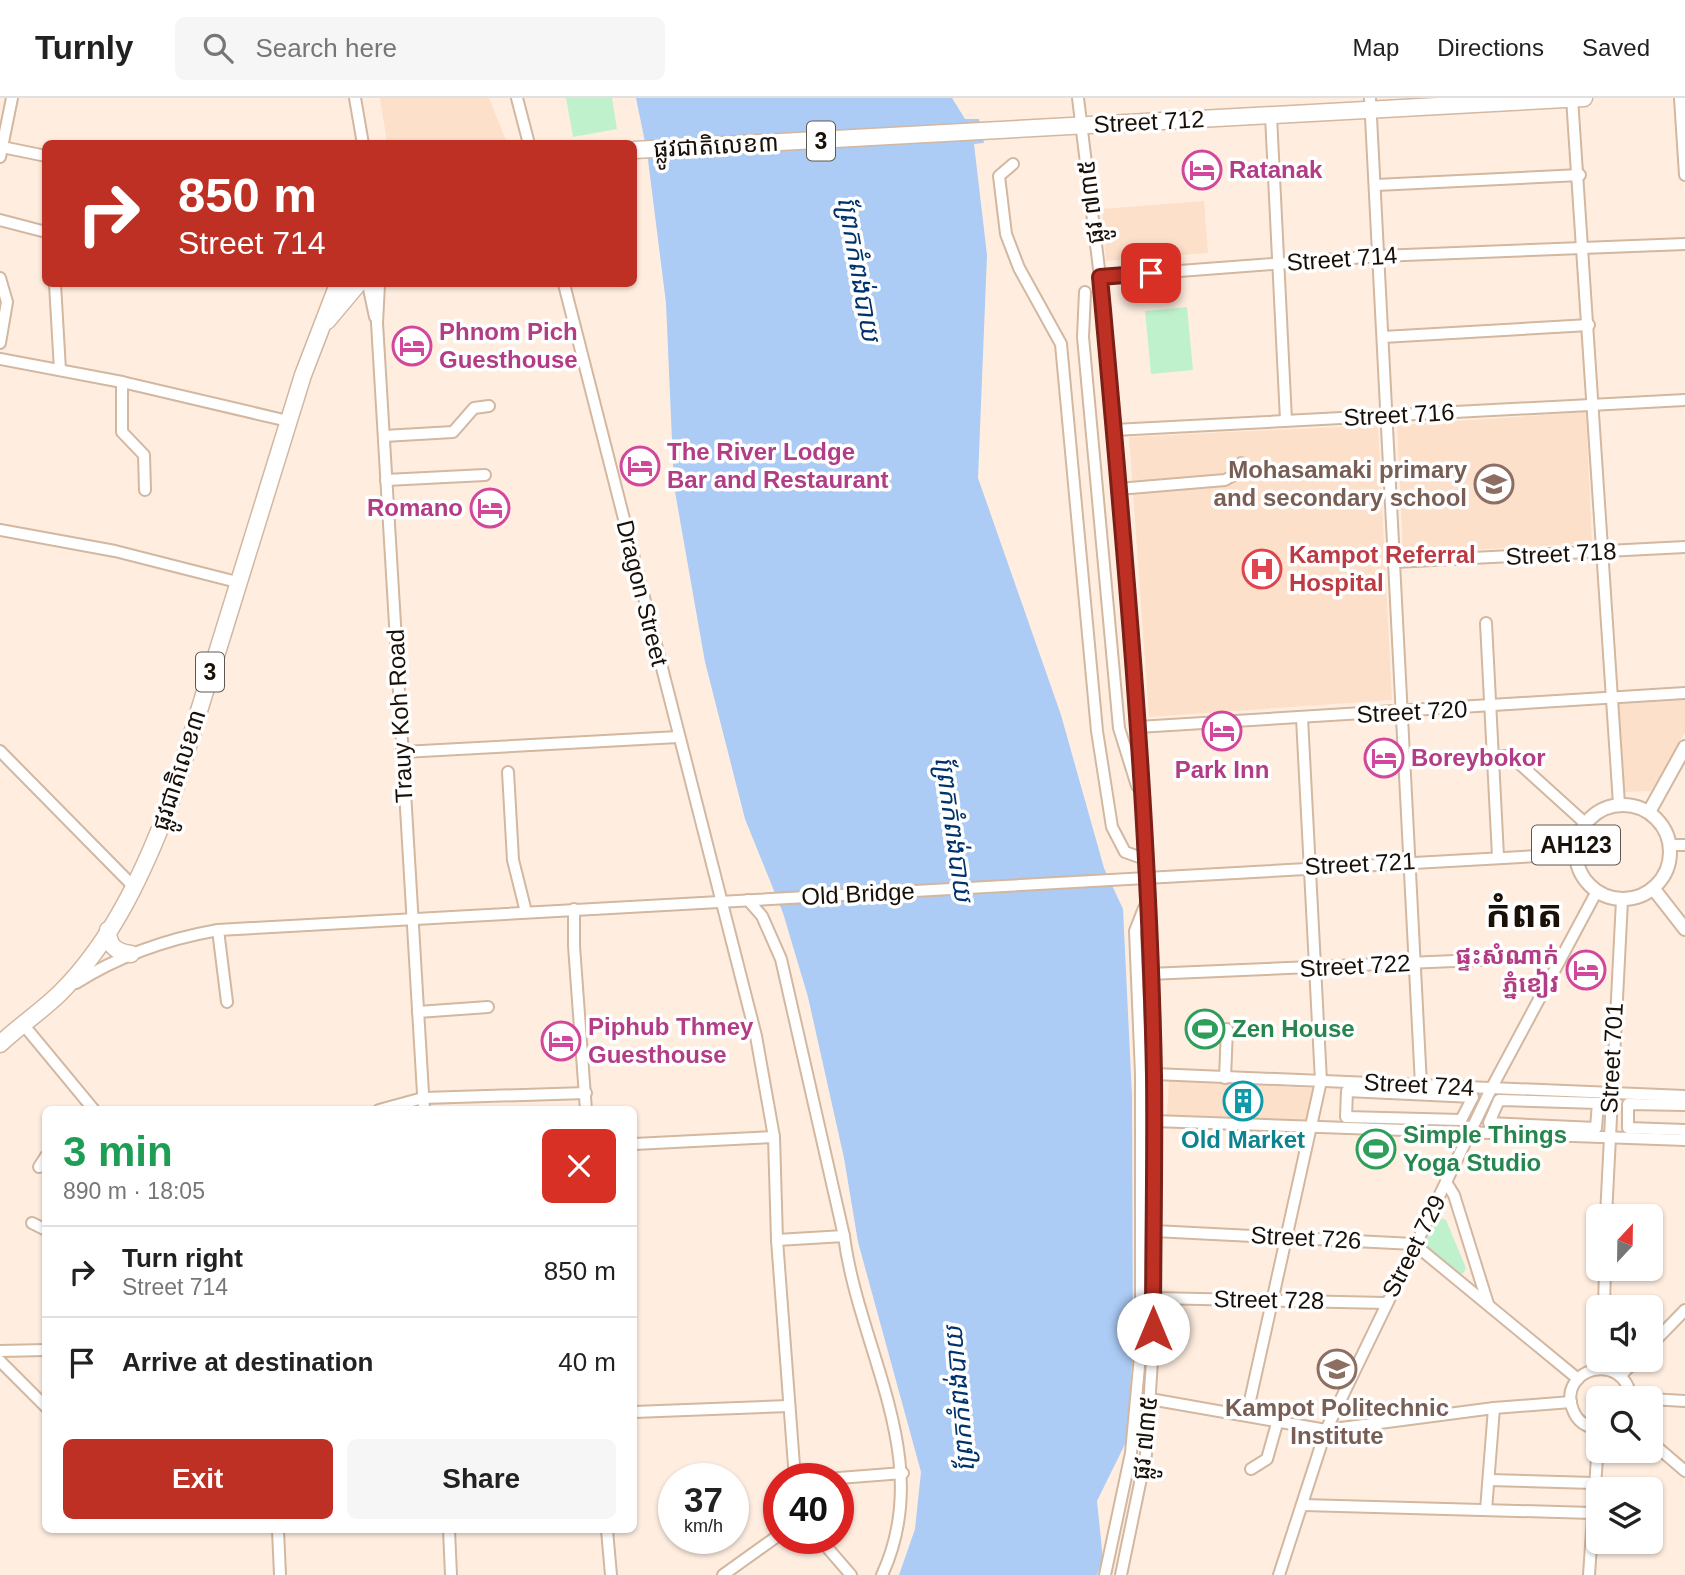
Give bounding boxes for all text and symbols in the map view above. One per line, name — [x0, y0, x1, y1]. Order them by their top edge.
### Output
search box — [175, 17, 665, 80]
text: Turnly — [35, 29, 133, 66]
icon: search — [199, 29, 237, 67]
text: Search here — [255, 33, 397, 63]
text: Map — [1353, 34, 1399, 61]
text: Directions — [1437, 34, 1544, 61]
text: Saved — [1582, 34, 1650, 61]
street label: Street 712 — [1093, 105, 1205, 138]
road number: 3 — [807, 122, 835, 160]
street label: ផ្លូវជាតិលេខ៣ — [653, 129, 780, 171]
hotel icon: Ratanak — [1181, 149, 1223, 191]
place label: Ratanak — [1229, 156, 1323, 183]
street label: ផ្លូវ ៧៣៥ — [1072, 157, 1118, 246]
icon: right — [63, 168, 154, 259]
text: 850 m — [178, 168, 317, 222]
water label: ព្រែកកំពង់បាយ — [831, 194, 887, 346]
text: Street 714 — [178, 225, 326, 261]
street label: Street 714 — [1286, 241, 1398, 276]
pin — [1121, 243, 1181, 303]
icon: arrive — [1132, 254, 1170, 292]
place label: Phnom Pich Guesthouse — [439, 318, 578, 373]
hotel icon: Phnom Pich Guesthouse — [391, 325, 433, 367]
street label: Street 716 — [1343, 398, 1455, 431]
place label: The River Lodge Bar and Restaurant — [667, 438, 888, 493]
hotel icon: The River Lodge Bar and Restaurant — [619, 445, 661, 487]
place label: Mohasamaki primary and secondary school — [1214, 456, 1468, 511]
school or university icon: Mohasamaki primary and secondary school — [1473, 463, 1515, 505]
hotel icon: Romano — [469, 487, 511, 529]
place label: Romano — [367, 494, 463, 521]
street label: Dragon Street — [611, 517, 674, 669]
street label: Street 718 — [1505, 537, 1617, 570]
place label: Kampot Referral Hospital — [1289, 541, 1476, 596]
hospital icon: Kampot Referral Hospital — [1241, 548, 1283, 590]
street label: Trauy Koh Road — [381, 629, 418, 804]
road number: 3 — [196, 652, 224, 692]
street label: Street 720 — [1356, 695, 1468, 728]
street label: ផ្លូវជាតិលេខ៣ — [146, 706, 219, 837]
hotel icon: Park Inn — [1201, 710, 1243, 752]
hotel icon: Boreybokor — [1363, 737, 1405, 779]
place label: Boreybokor — [1411, 744, 1546, 771]
water label: ព្រែកកំពង់បាយ — [928, 754, 979, 906]
place label: Park Inn — [1175, 756, 1269, 783]
road number: AH123 — [1532, 825, 1620, 864]
street label: Street 721 — [1304, 847, 1416, 880]
street label: Old Bridge — [801, 877, 915, 910]
district label: កំពត — [1485, 892, 1563, 935]
place label: ផ្ទះសំណាក់ ភ្នំខៀវ — [1455, 942, 1559, 1000]
street label: Street 722 — [1299, 949, 1411, 982]
hotel icon: ផ្ទះសំណាក់ ភ្នំខៀវ — [1565, 949, 1607, 991]
street label: Street 701 — [1595, 1002, 1628, 1114]
sports icon: Zen House — [1184, 1008, 1226, 1050]
place label: Piphub Thmey Guesthouse — [588, 1013, 754, 1068]
place label: Zen House — [1232, 1015, 1355, 1042]
hotel icon: Piphub Thmey Guesthouse — [540, 1020, 582, 1062]
street label: Street 724 — [1363, 1068, 1475, 1101]
building icon: Old Market — [1222, 1080, 1264, 1122]
place label: Simple Things Yoga Studio — [1403, 1121, 1567, 1176]
place label: Old Market — [1181, 1126, 1305, 1153]
text: 3 min — [63, 1128, 173, 1175]
sports icon: Simple Things Yoga Studio — [1355, 1128, 1397, 1170]
button: close — [542, 1129, 616, 1203]
text: 890 m · 18:05 — [63, 1178, 205, 1204]
street label: Street 729 — [1376, 1190, 1451, 1301]
north arrow — [1586, 1204, 1662, 1281]
map controls — [1586, 1204, 1663, 1554]
street label: Street 726 — [1250, 1221, 1362, 1254]
text: Turn right — [122, 1243, 243, 1273]
icon: right — [63, 1253, 101, 1291]
text: 850 m — [544, 1256, 616, 1286]
text: Street 714 — [122, 1274, 228, 1300]
street label: Street 728 — [1213, 1285, 1325, 1314]
position arrow — [1116, 1292, 1190, 1366]
button: sound — [1586, 1295, 1663, 1372]
water label: ព្រែកកំពង់បាយ — [937, 1323, 981, 1473]
icon: arrive — [63, 1344, 101, 1382]
text: Arrive at destination — [122, 1347, 373, 1377]
text: 40 m — [558, 1347, 616, 1377]
school or university icon: Kampot Politechnic Institute — [1316, 1348, 1358, 1390]
button: search — [1586, 1386, 1663, 1463]
place label: Kampot Politechnic Institute — [1225, 1394, 1449, 1449]
street label: ផ្លូវ ៧៣៥ — [1127, 1395, 1171, 1482]
button: Exit — [63, 1439, 333, 1519]
button: Share — [347, 1439, 616, 1519]
speed limit sign: 40 — [763, 1463, 854, 1554]
button: layers — [1586, 1477, 1663, 1554]
text: 37 — [684, 1480, 723, 1519]
text: km/h — [684, 1516, 723, 1536]

